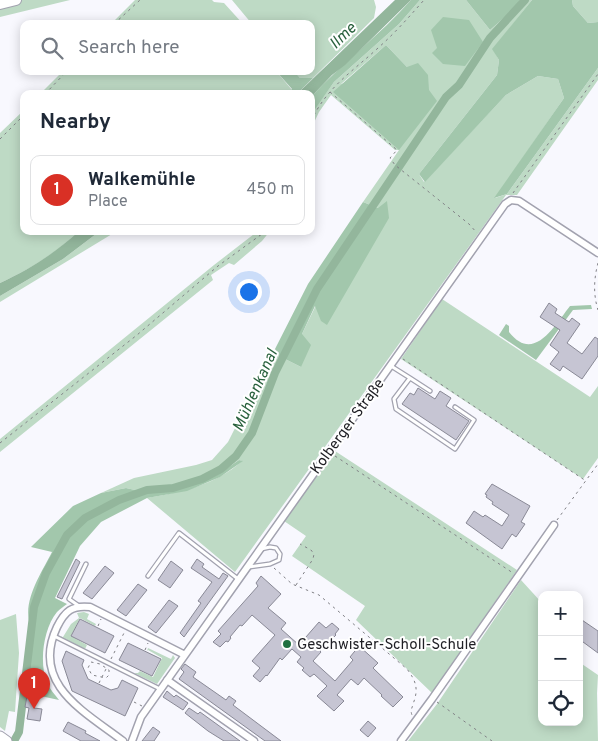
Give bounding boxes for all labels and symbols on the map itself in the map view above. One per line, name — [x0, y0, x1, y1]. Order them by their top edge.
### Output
water label: Ilme — [326, 18, 362, 54]
your location — [236, 279, 262, 305]
water label: Mühlenkanal — [229, 346, 283, 435]
street label: Kolberger Straße — [307, 375, 389, 479]
place label: Geschwister-Scholl-Schule — [297, 636, 476, 655]
marker: Geschwister-Scholl-Schule — [281, 638, 293, 650]
pin: 1 — [18, 668, 50, 709]

